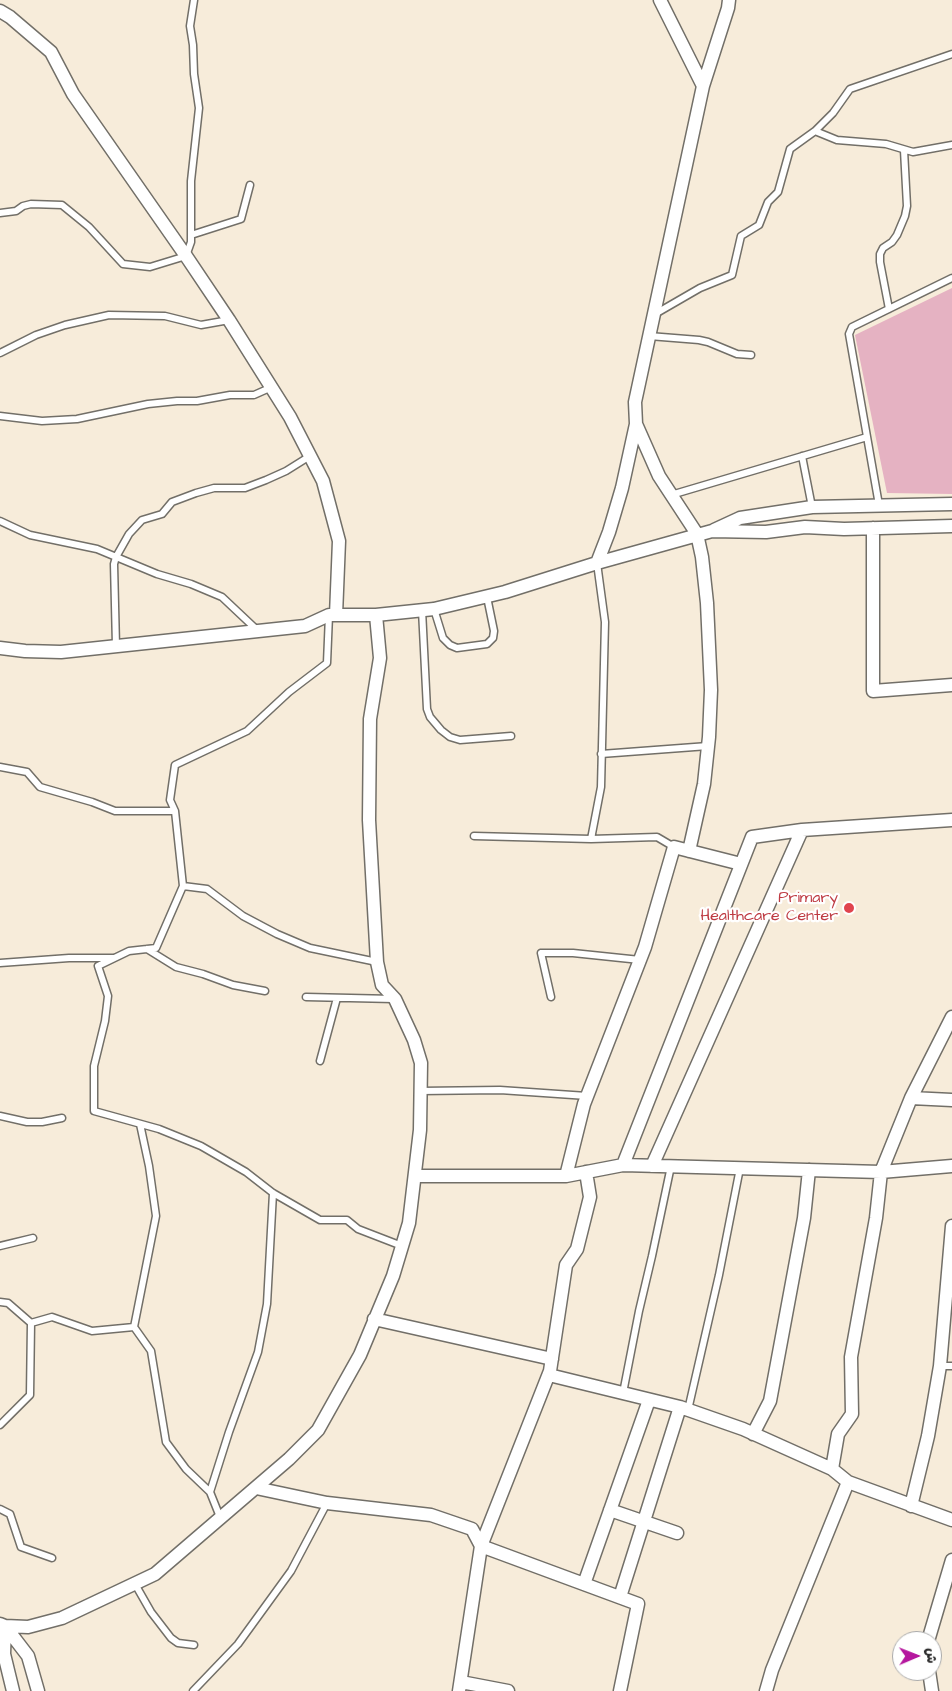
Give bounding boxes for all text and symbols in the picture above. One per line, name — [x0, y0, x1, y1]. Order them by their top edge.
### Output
place label: Primary Healthcare Center — [701, 889, 838, 927]
marker: Primary Healthcare Center — [842, 901, 856, 915]
north arrow — [892, 1631, 942, 1681]
text: ش — [921, 1648, 941, 1664]

